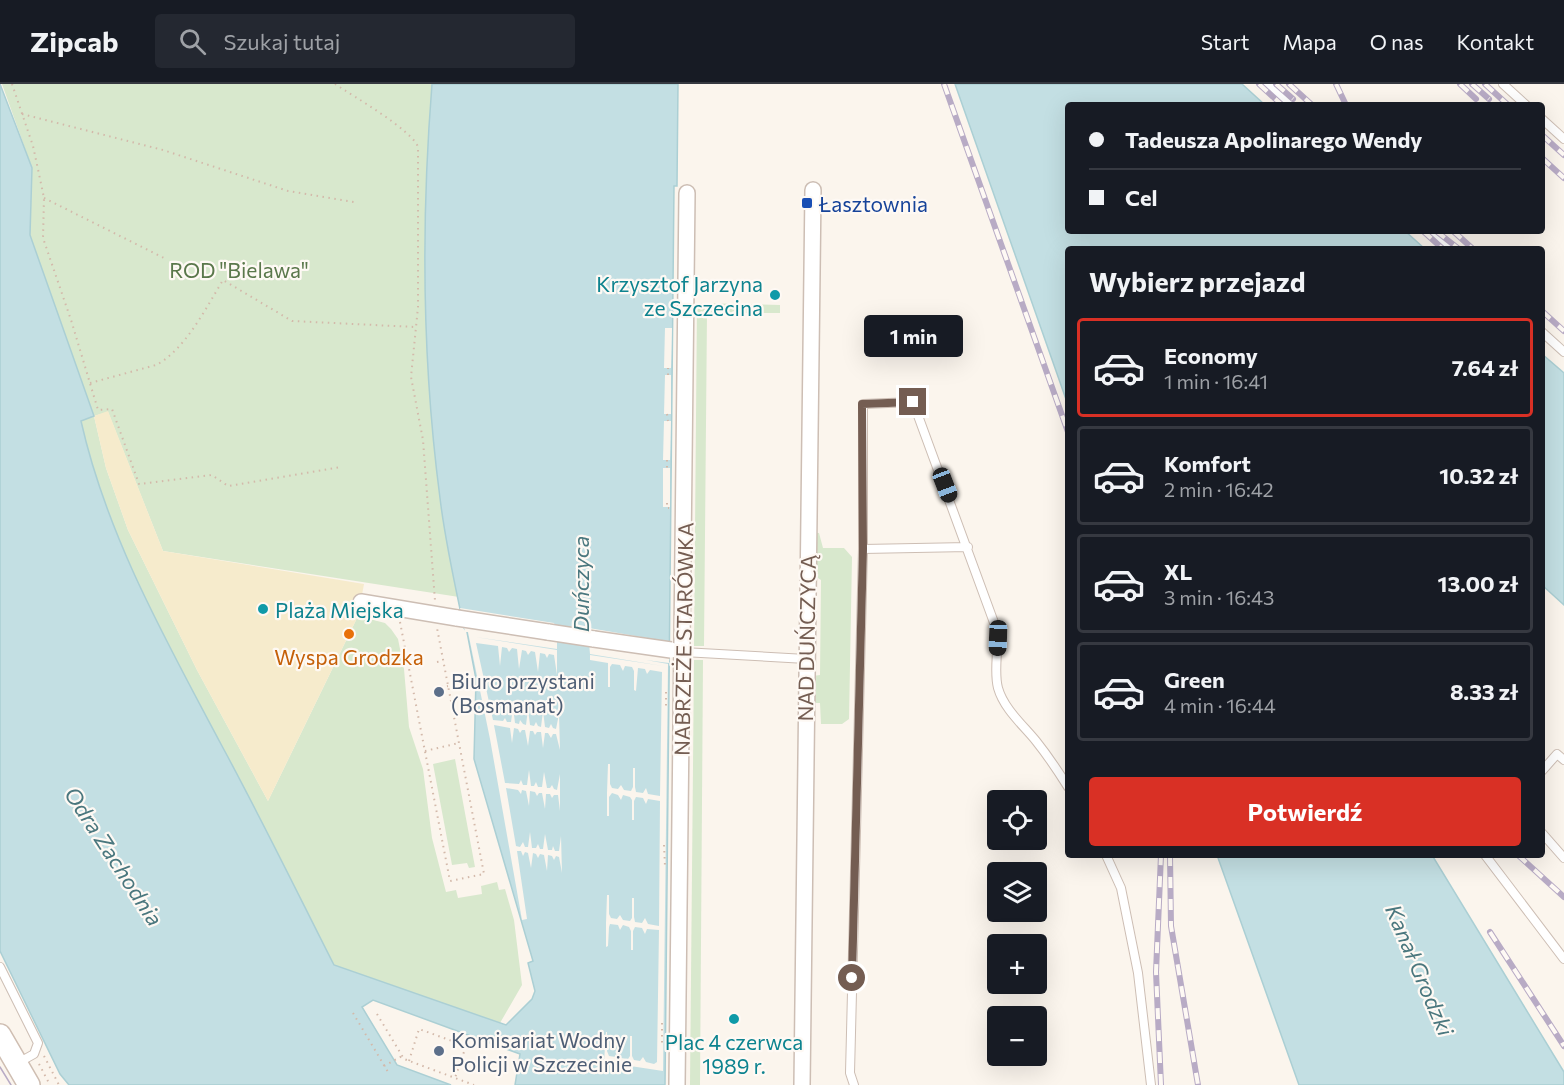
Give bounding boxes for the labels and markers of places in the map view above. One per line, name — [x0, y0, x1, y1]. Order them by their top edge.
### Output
place label: Łasztownia — [818, 191, 928, 216]
marker: Łasztownia — [800, 196, 814, 210]
place label: Krzysztof Jarzyna ze Szczecina — [596, 271, 763, 320]
marker: Krzysztof Jarzyna ze Szczecina — [768, 288, 782, 302]
place label: Plaża Miejska — [275, 597, 404, 622]
marker: Plaża Miejska — [256, 602, 270, 616]
marker: Wyspa Grodzka — [342, 627, 356, 641]
place label: Wyspa Grodzka — [274, 644, 424, 669]
place label: Biuro przystani (Bosmanat) — [451, 668, 595, 717]
marker: Biuro przystani (Bosmanat) — [432, 685, 446, 699]
marker: Plac 4 czerwca 1989 r. — [727, 1012, 741, 1026]
place label: Komisariat Wodny Policji w Szczecinie — [451, 1027, 632, 1076]
place label: Plac 4 czerwca 1989 r. — [665, 1029, 803, 1078]
marker: Komisariat Wodny Policji w Szczecinie — [432, 1044, 446, 1058]

